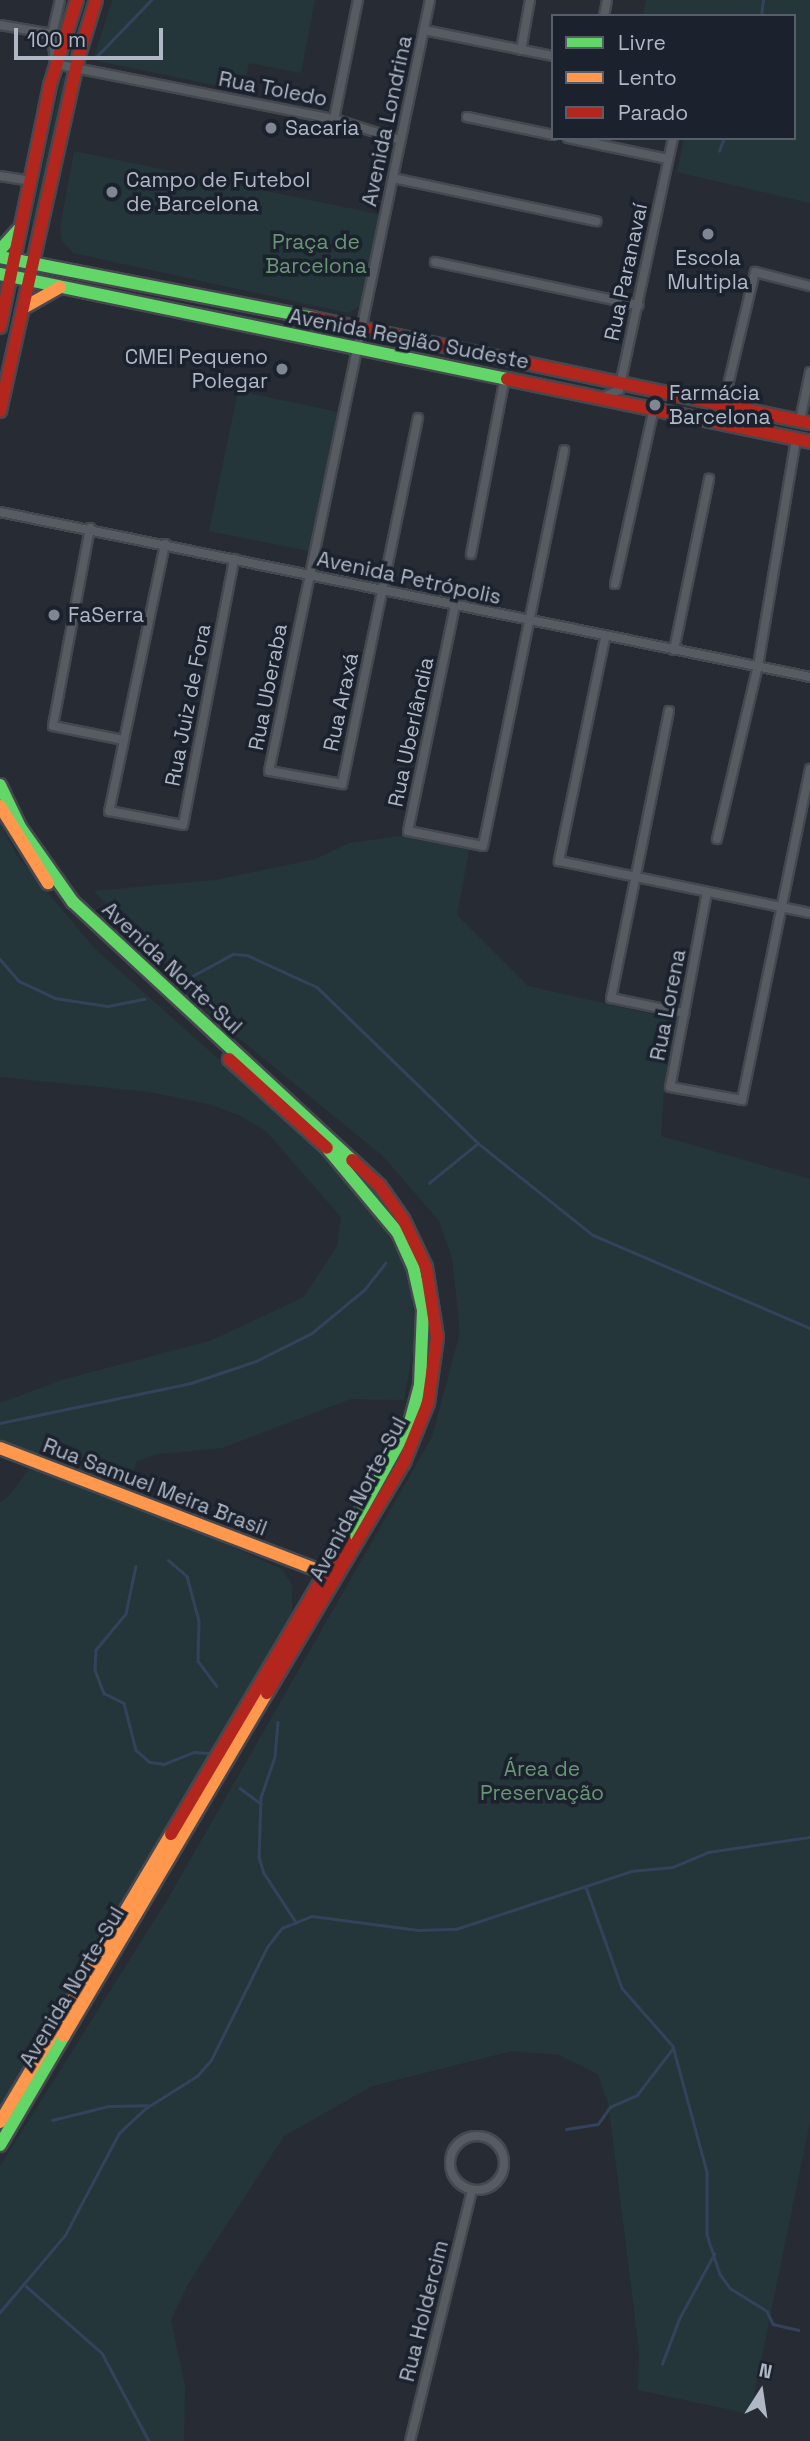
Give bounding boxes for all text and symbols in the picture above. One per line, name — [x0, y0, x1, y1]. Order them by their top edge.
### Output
scale bar — [18, 14, 166, 58]
legend — [551, 14, 796, 140]
text: 100 m — [27, 26, 86, 53]
text: Livre — [618, 29, 666, 56]
street label: Avenida Londrina — [357, 33, 417, 209]
text: Lento — [618, 64, 677, 91]
street label: Rua Toledo — [216, 66, 330, 112]
text: Parado — [618, 99, 688, 126]
place label: Sacaria — [285, 115, 359, 141]
marker: Sacaria — [263, 120, 279, 136]
place label: Campo de Futebol de Barcelona — [126, 167, 310, 217]
marker: Campo de Futebol de Barcelona — [104, 184, 120, 200]
street label: Rua Paranavaí — [599, 201, 653, 343]
marker: Escola Multipla — [700, 226, 716, 242]
park label: Praça de Barcelona — [265, 229, 367, 279]
place label: Escola Multipla — [667, 245, 749, 295]
street label: Avenida Região Sudeste — [287, 303, 531, 375]
place label: CMEI Pequeno Polegar — [125, 344, 268, 394]
marker: CMEI Pequeno Polegar — [274, 361, 290, 377]
place label: Farmácia Barcelona — [669, 380, 771, 430]
marker: Farmácia Barcelona — [647, 397, 663, 413]
street label: Avenida Petrópolis — [315, 546, 503, 610]
place label: FaSerra — [68, 602, 144, 628]
marker: FaSerra — [46, 607, 62, 623]
street label: Rua Uberaba — [243, 621, 293, 753]
street label: Rua Juiz de Fora — [160, 622, 216, 788]
street label: Rua Araxá — [318, 650, 364, 754]
street label: Rua Uberlândia — [383, 655, 439, 809]
street label: Avenida Norte-Sul — [97, 897, 247, 1039]
street label: Rua Lorena — [645, 947, 691, 1063]
street label: Avenida Norte-Sul — [304, 1413, 412, 1585]
street label: Rua Samuel Meira Brasil — [39, 1433, 271, 1541]
park label: Área de Preservação — [480, 1756, 604, 1806]
street label: Avenida Norte-Sul — [14, 1902, 130, 2072]
street label: Rua Holdercim — [394, 2238, 454, 2384]
north arrow — [726, 2357, 796, 2427]
text: N — [757, 2357, 774, 2385]

